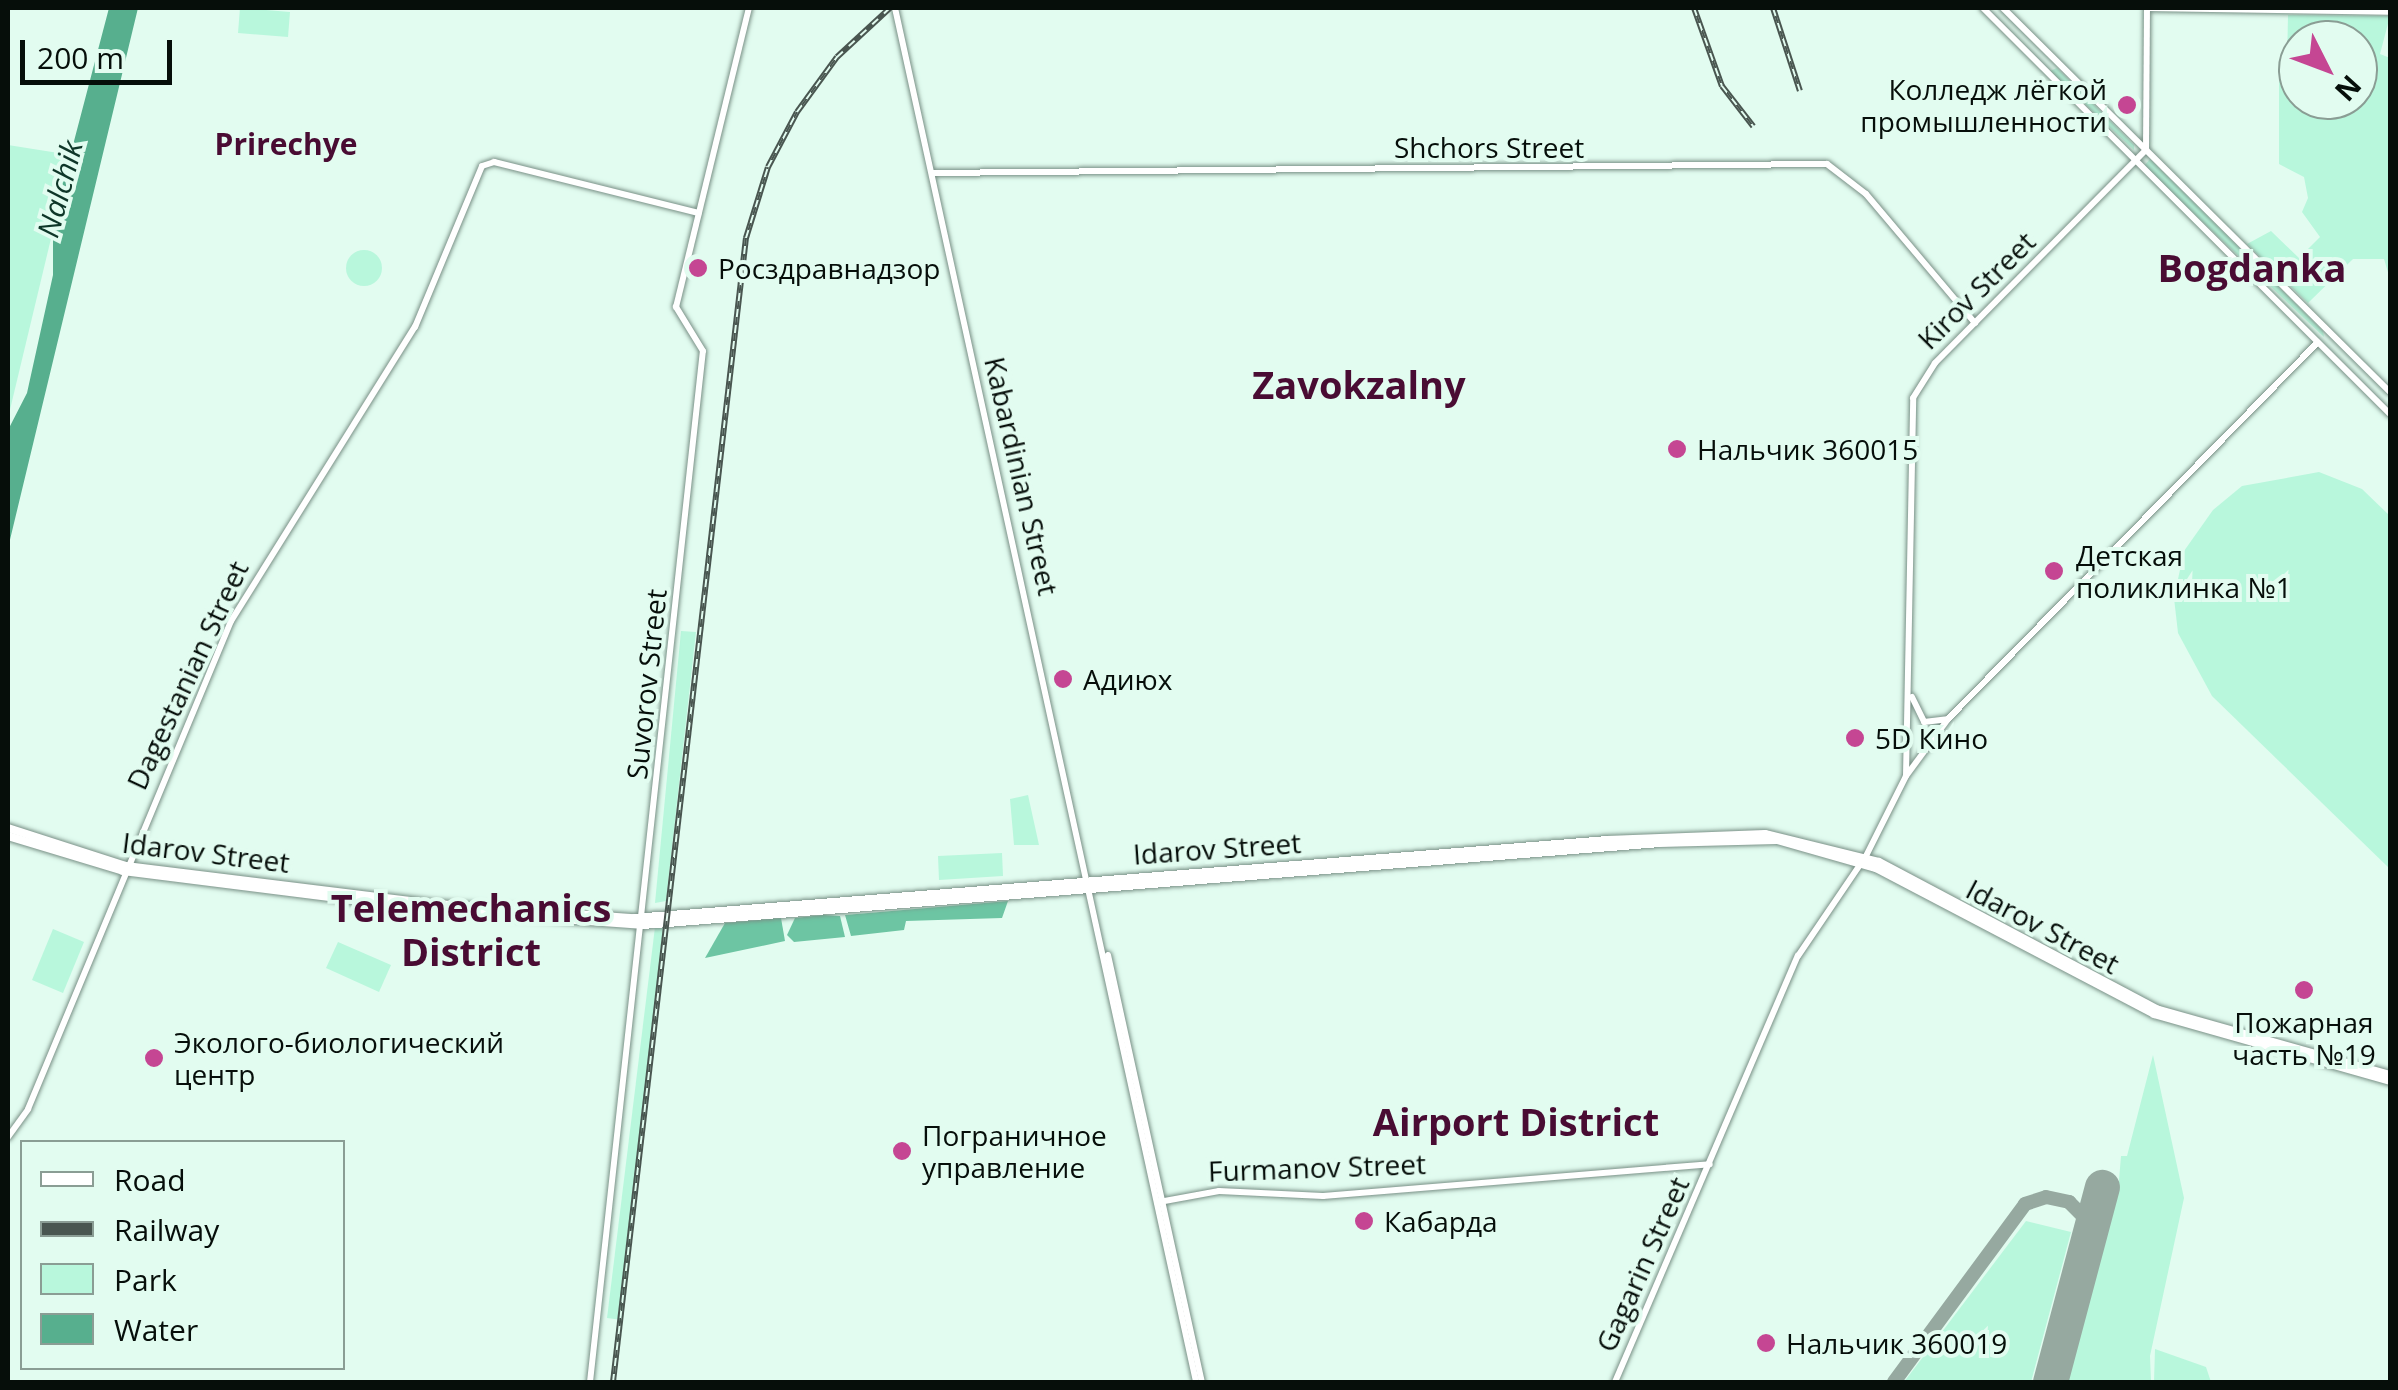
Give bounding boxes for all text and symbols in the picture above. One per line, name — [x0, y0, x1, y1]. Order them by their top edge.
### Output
scale bar — [25, 20, 178, 82]
north arrow — [2278, 20, 2378, 120]
text: 200 m — [37, 37, 124, 78]
text: N — [2327, 68, 2371, 110]
place label: Колледж лёгкой промышленности — [1860, 72, 2107, 138]
marker: Колледж лёгкой промышленности — [2116, 94, 2138, 116]
district label: Prirechye — [215, 126, 357, 162]
street label: Shchors Street — [1394, 130, 1584, 164]
water label: Nalchik — [30, 137, 90, 241]
street label: Kirov Street — [1910, 224, 2042, 356]
district label: Bogdanka — [2157, 245, 2347, 291]
place label: Росздравнадзор — [718, 251, 940, 285]
marker: Росздравнадзор — [687, 257, 709, 279]
street label: Kabardinian Street — [978, 354, 1066, 598]
district label: Zavokzalny — [1252, 362, 1466, 408]
place label: Нальчик 360015 — [1697, 432, 1918, 466]
marker: Нальчик 360015 — [1666, 438, 1688, 460]
place label: Детская поликлинка №1 — [2076, 538, 2292, 604]
street label: Dagestanian Street — [119, 555, 255, 795]
marker: Детская поликлинка №1 — [2041, 558, 2067, 584]
street label: Suvorov Street — [619, 587, 673, 781]
place label: Адиюх — [1083, 662, 1172, 696]
marker: Адиюх — [1052, 668, 1074, 690]
place label: 5D Кино — [1875, 721, 1988, 755]
marker: 5D Кино — [1844, 727, 1866, 749]
street label: Idarov Street — [120, 825, 292, 879]
street label: Idarov Street — [1132, 825, 1302, 871]
street label: Idarov Street — [1961, 872, 2125, 980]
district label: Telemechanics District — [331, 885, 611, 974]
marker: Пожарная часть №19 — [2293, 979, 2315, 1001]
place label: Пожарная часть №19 — [2232, 1005, 2376, 1071]
place label: Эколого-биологический центр — [174, 1025, 504, 1091]
marker: Эколого-биологический центр — [143, 1047, 165, 1069]
district label: Airport District — [1373, 1099, 1659, 1145]
place label: Пограничное управление — [922, 1118, 1107, 1184]
legend — [20, 1140, 345, 1370]
marker: Пограничное управление — [891, 1140, 913, 1162]
street label: Furmanov Street — [1207, 1146, 1427, 1188]
text: Road — [114, 1159, 186, 1200]
street label: Gagarin Street — [1588, 1171, 1696, 1357]
place label: Кабарда — [1384, 1204, 1498, 1238]
text: Railway — [114, 1209, 219, 1250]
marker: Кабарда — [1353, 1210, 1375, 1232]
text: Park — [114, 1259, 177, 1300]
text: Water — [114, 1309, 198, 1350]
place label: Нальчик 360019 — [1786, 1326, 2007, 1360]
marker: Нальчик 360019 — [1755, 1332, 1777, 1354]

